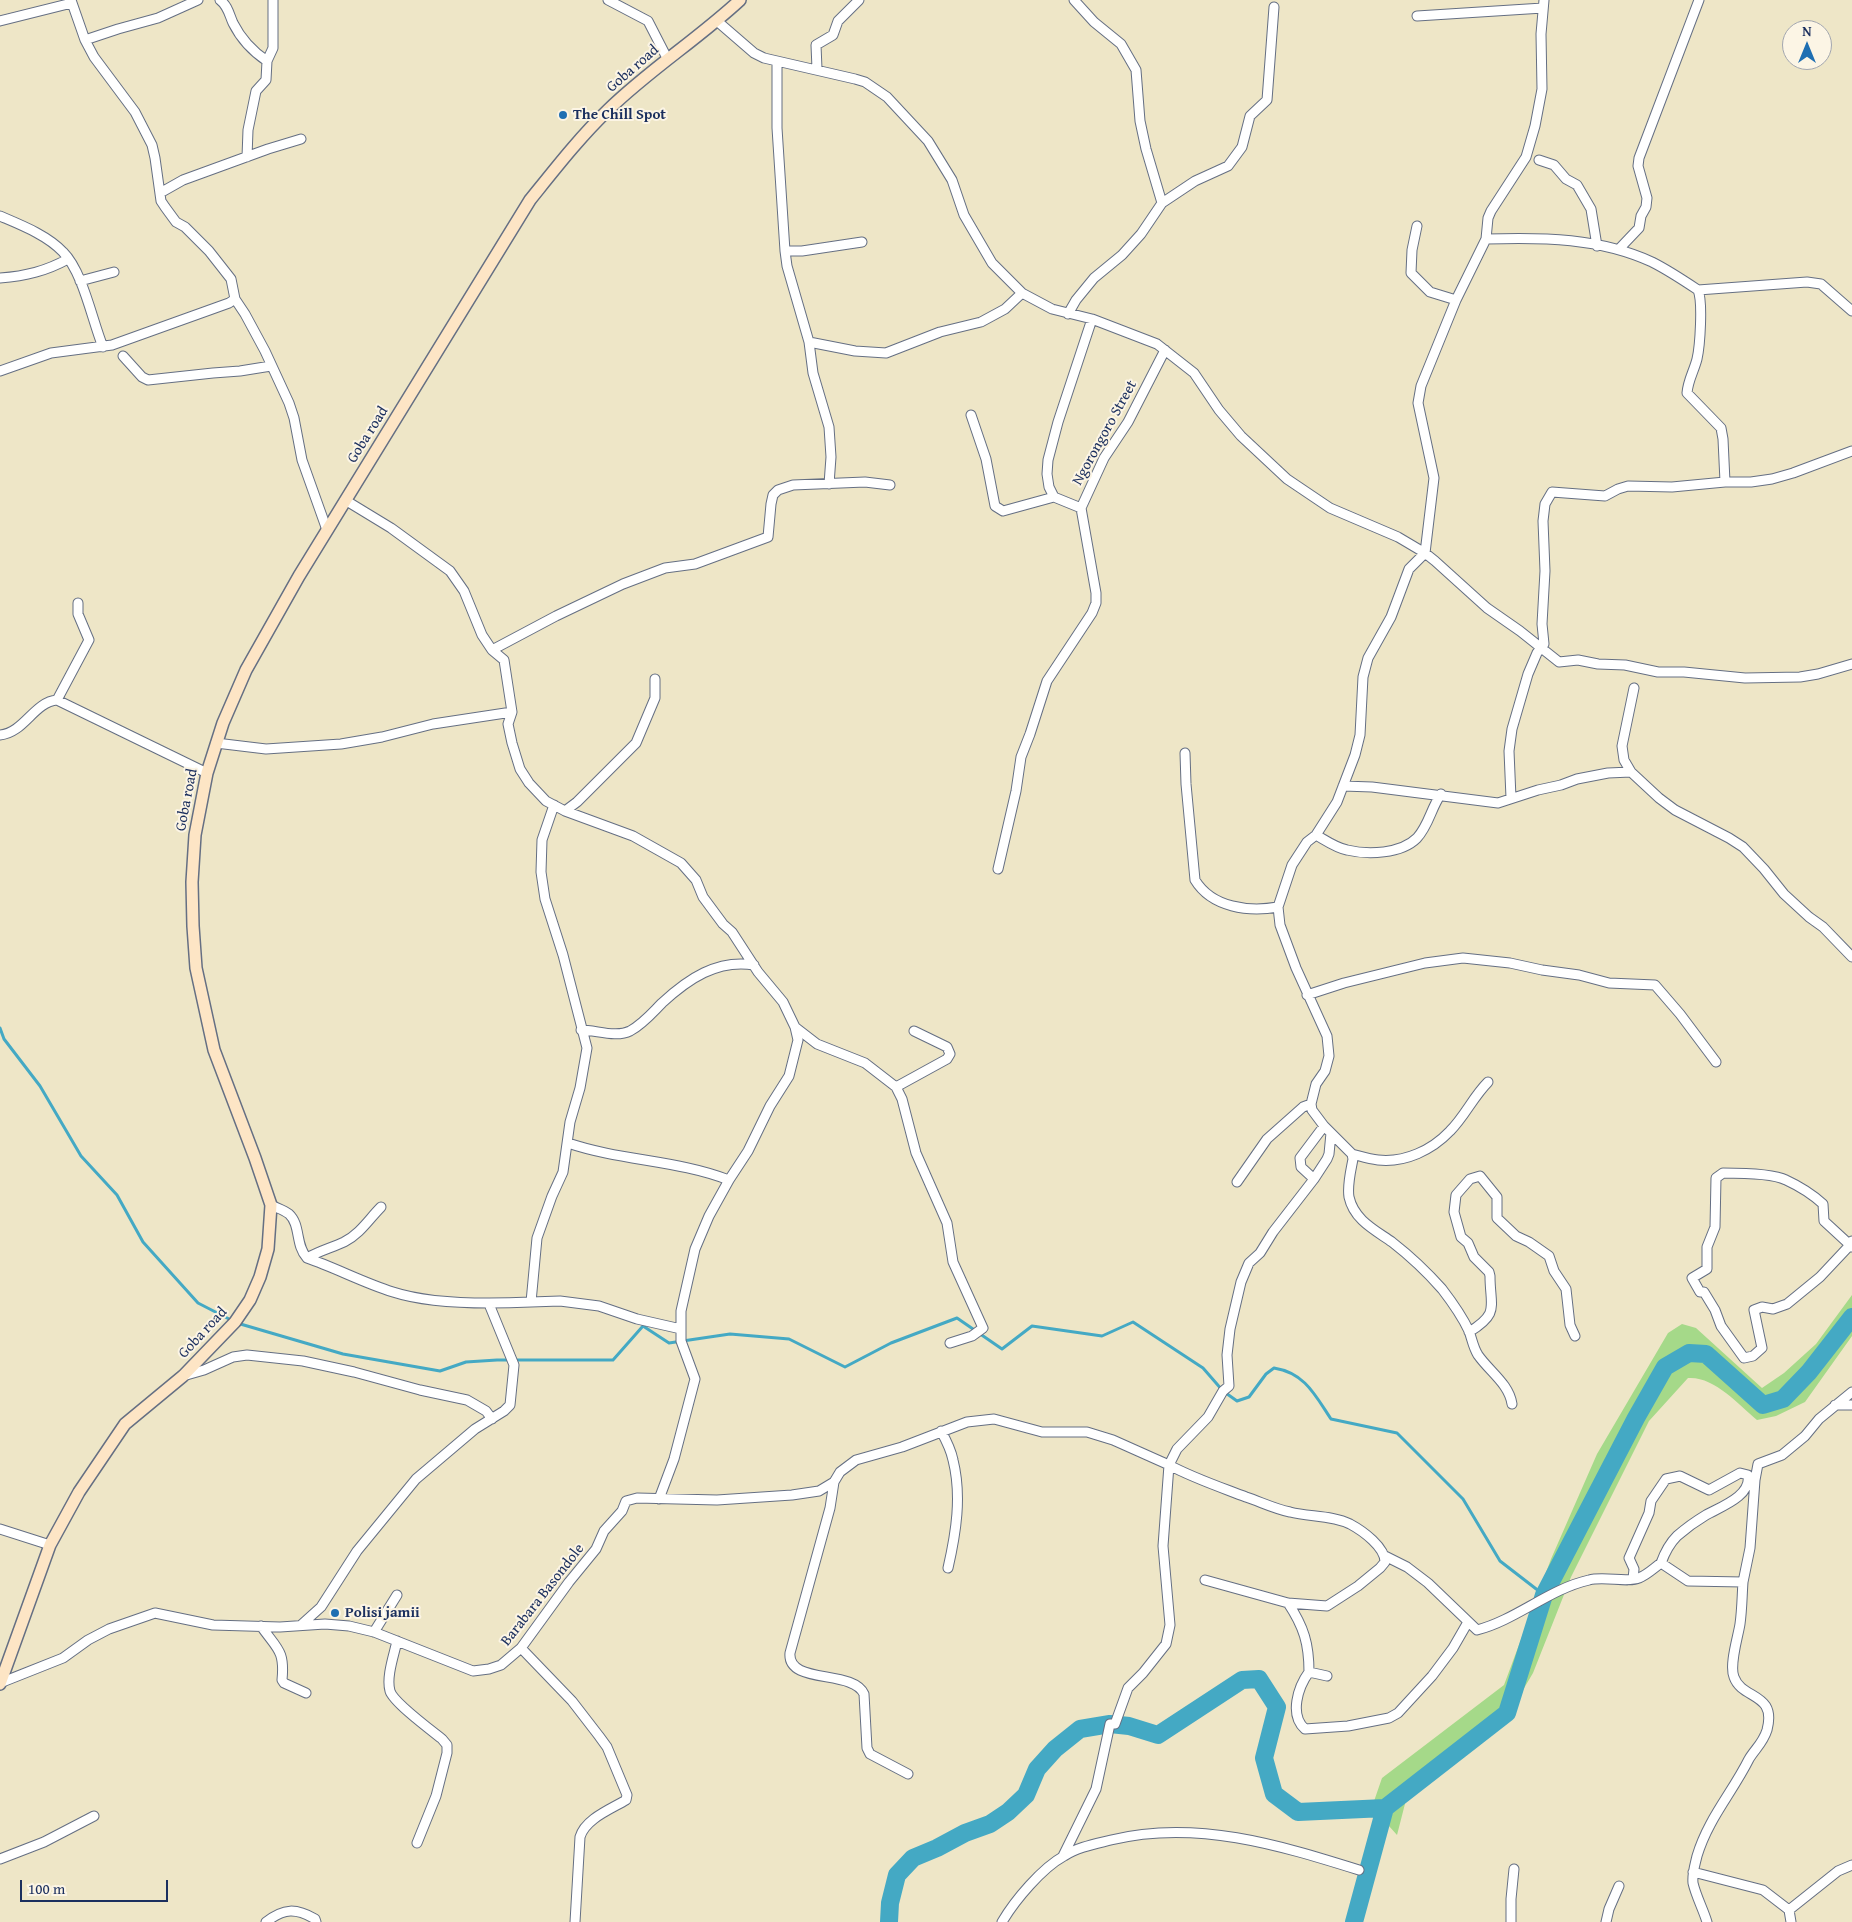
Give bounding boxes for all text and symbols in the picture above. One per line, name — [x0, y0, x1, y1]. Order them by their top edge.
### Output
north arrow — [1782, 20, 1832, 70]
text: N — [1802, 21, 1812, 41]
street label: Goba road — [603, 41, 663, 97]
place label: The Chill Spot — [573, 106, 666, 124]
marker: The Chill Spot — [557, 109, 569, 121]
street label: Ngorongoro Street — [1069, 378, 1141, 488]
street label: Goba road — [344, 403, 392, 467]
street label: Goba road — [172, 767, 202, 833]
street label: Goba road — [175, 1304, 231, 1362]
street label: Barabara Basondole — [498, 1540, 588, 1650]
place label: Polisi jamii — [345, 1604, 420, 1622]
marker: Polisi jamii — [329, 1607, 341, 1619]
scale bar — [22, 1870, 170, 1902]
text: 100 m — [28, 1878, 65, 1899]

